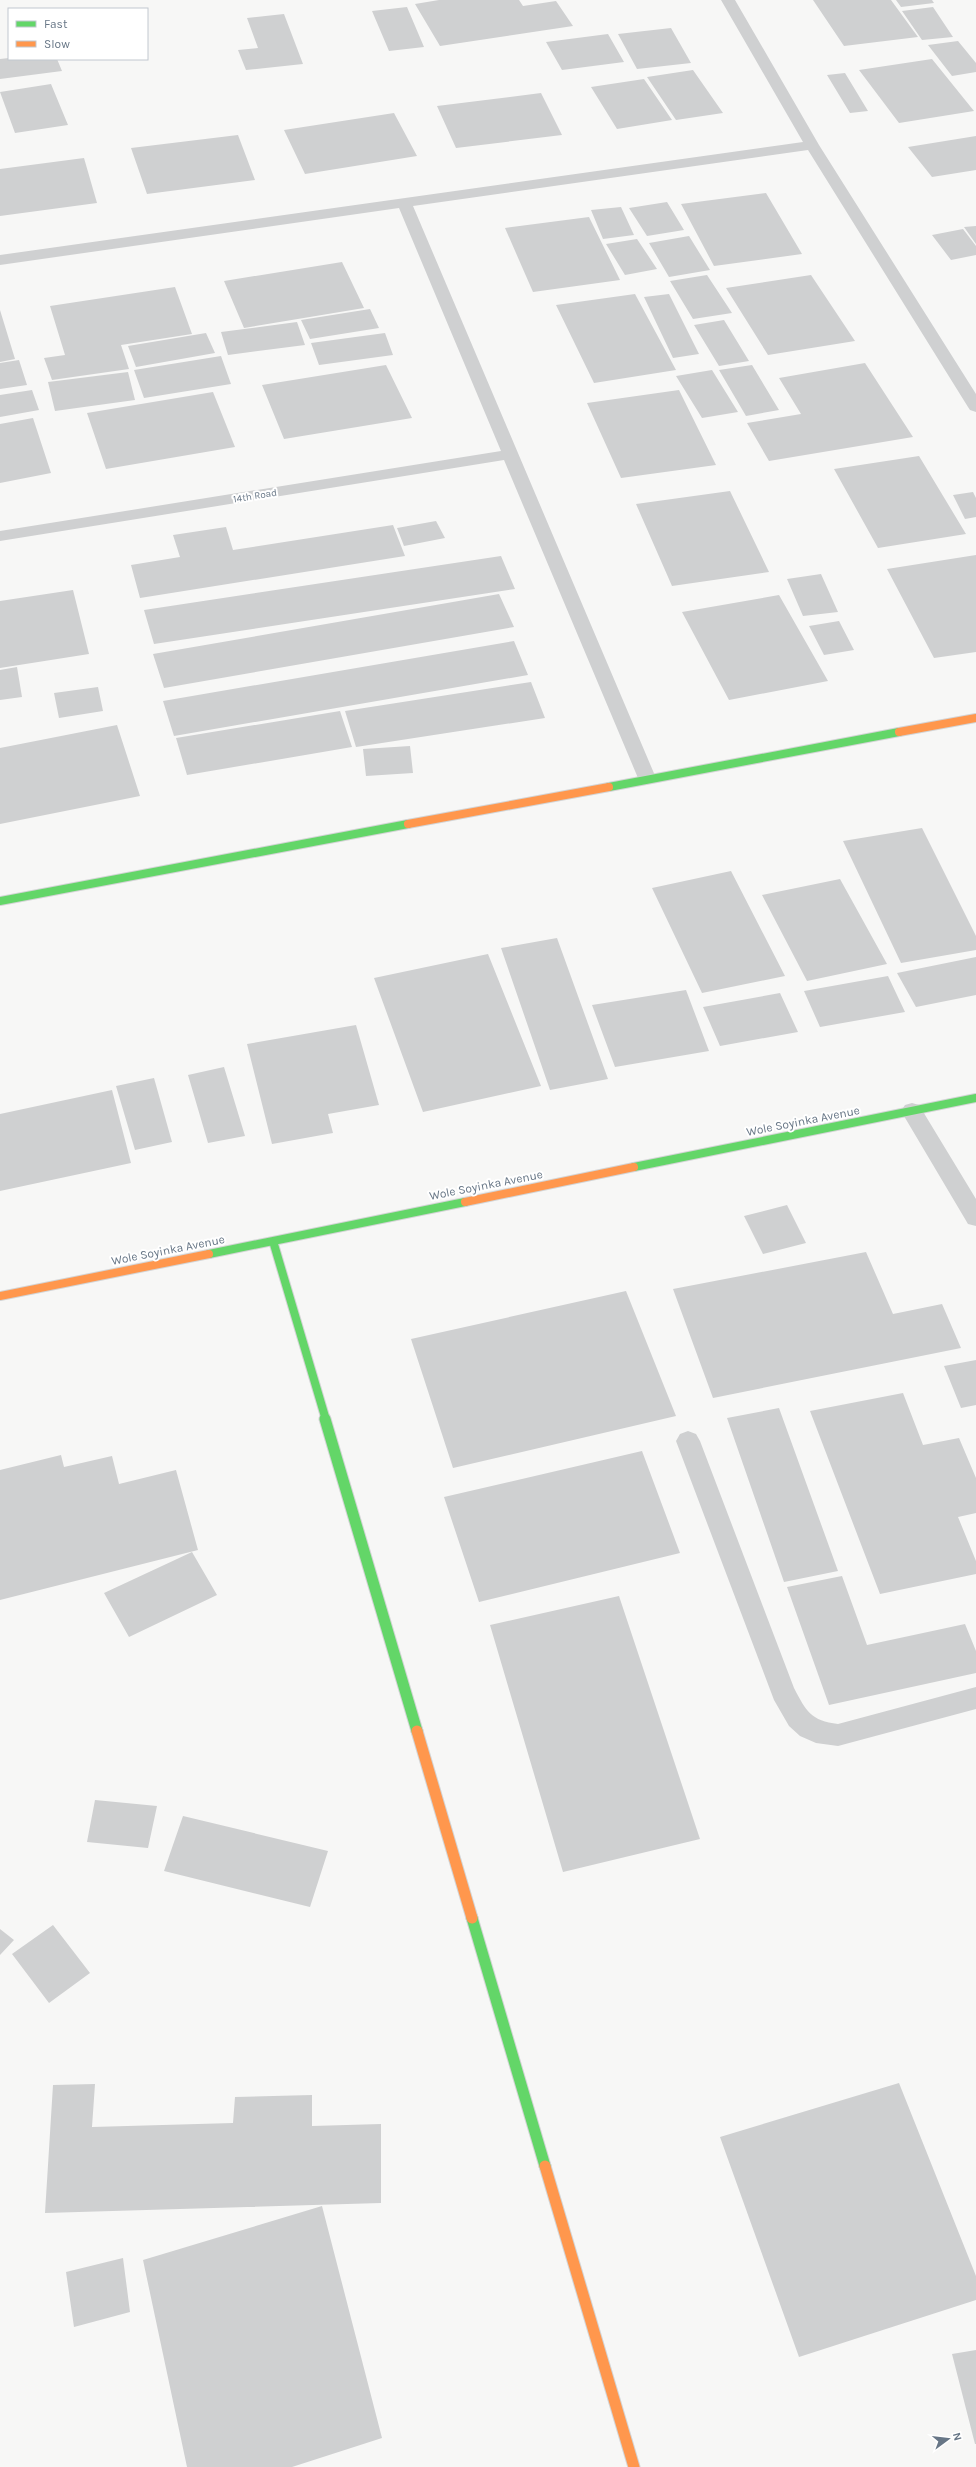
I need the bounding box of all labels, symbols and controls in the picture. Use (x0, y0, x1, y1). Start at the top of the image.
legend (8, 8, 148, 60)
text: Fast (44, 17, 68, 31)
text: Slow (44, 37, 70, 51)
street label: 14th Road (232, 487, 278, 505)
street label: Wole Soyinka Avenue (745, 1103, 861, 1139)
street label: Wole Soyinka Avenue (428, 1167, 544, 1203)
street label: Wole Soyinka Avenue (110, 1232, 226, 1268)
north arrow (928, 2419, 968, 2459)
text: N (950, 2431, 964, 2442)

